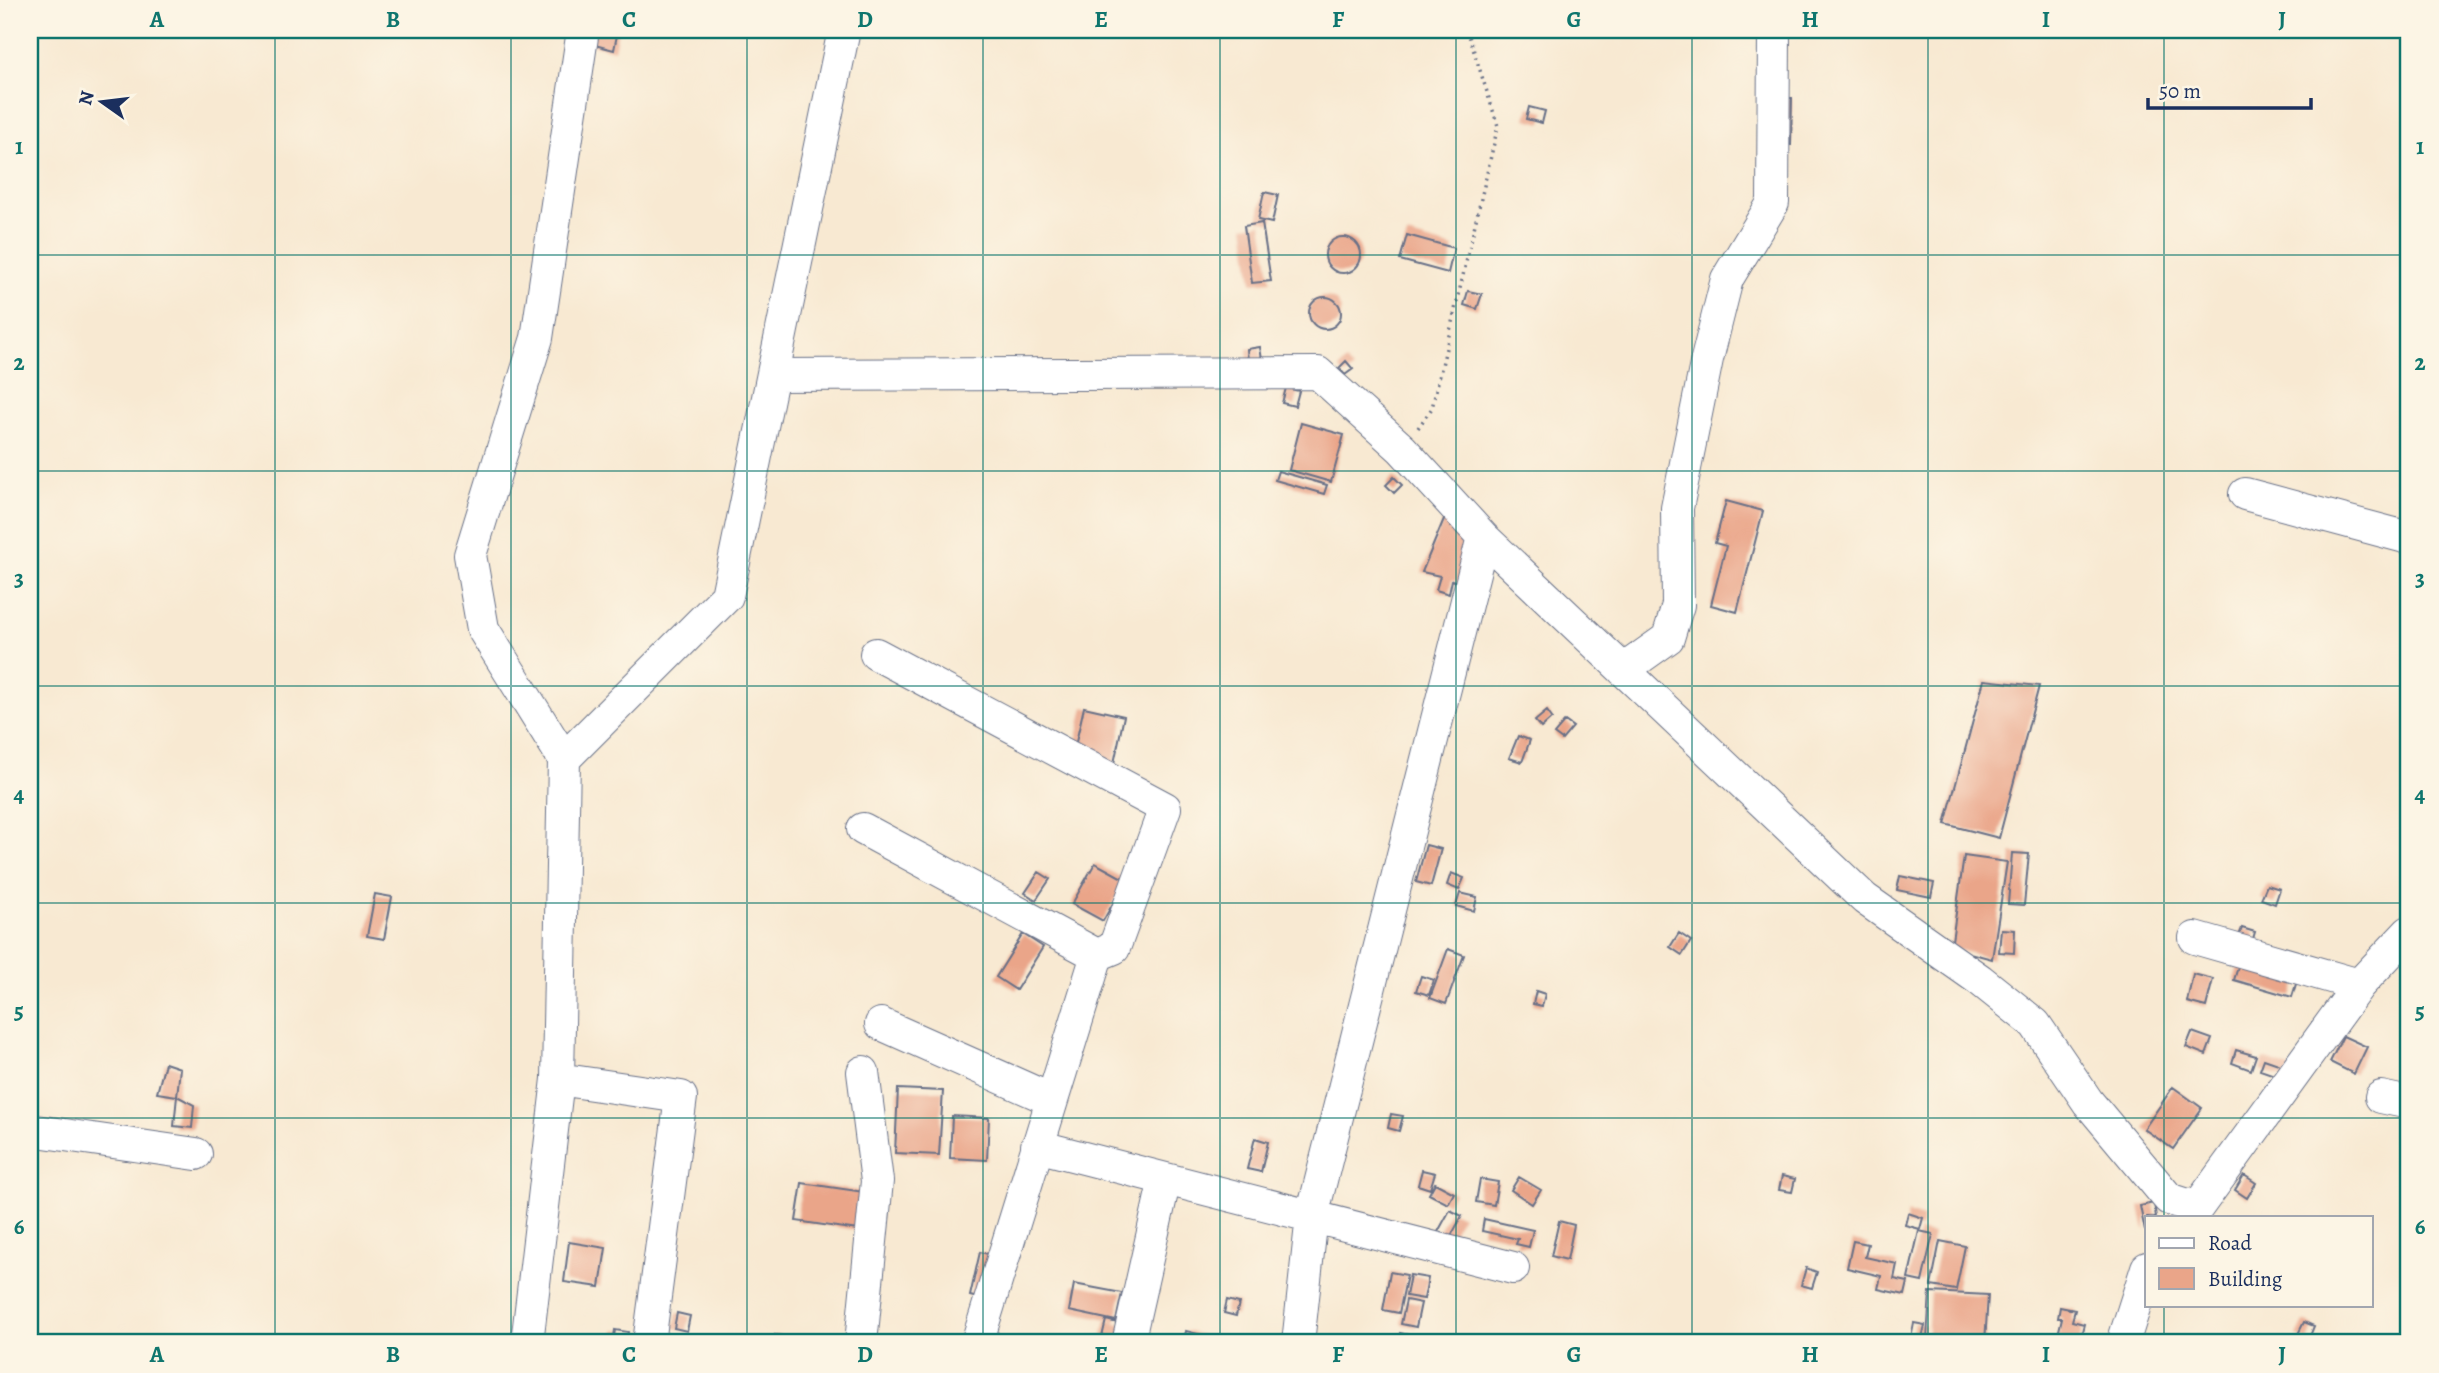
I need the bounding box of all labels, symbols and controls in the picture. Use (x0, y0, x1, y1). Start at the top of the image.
text: A (149, 4, 165, 35)
text: B (386, 4, 400, 35)
text: C (622, 4, 636, 35)
text: D (857, 4, 873, 35)
text: E (1094, 4, 1108, 35)
text: F (1332, 4, 1345, 35)
text: G (1566, 4, 1582, 35)
text: H (1801, 4, 1819, 35)
text: I (2042, 4, 2050, 35)
text: J (2278, 4, 2286, 35)
north arrow (66, 66, 136, 136)
scale bar (2148, 66, 2311, 110)
text: 50 m (2159, 77, 2201, 105)
text: N (72, 88, 101, 108)
text: 1 (15, 131, 23, 162)
text: 1 (2416, 131, 2424, 162)
text: 2 (13, 347, 25, 378)
text: 2 (2414, 347, 2426, 378)
text: 3 (14, 563, 24, 594)
text: 3 (2415, 563, 2425, 594)
text: 4 (14, 779, 25, 810)
text: 4 (2415, 779, 2426, 810)
text: 5 (14, 995, 24, 1026)
text: 5 (2415, 995, 2425, 1026)
text: 6 (14, 1211, 25, 1242)
text: 6 (2415, 1211, 2426, 1242)
legend (2145, 1216, 2372, 1306)
text: Road (2208, 1229, 2252, 1257)
text: Building (2208, 1265, 2283, 1293)
text: A (149, 1339, 165, 1370)
text: B (386, 1339, 400, 1370)
text: C (622, 1339, 636, 1370)
text: D (857, 1339, 873, 1370)
text: E (1094, 1339, 1108, 1370)
text: F (1332, 1339, 1345, 1370)
text: G (1566, 1339, 1582, 1370)
text: H (1801, 1339, 1819, 1370)
text: I (2042, 1339, 2050, 1370)
text: J (2278, 1339, 2286, 1370)

